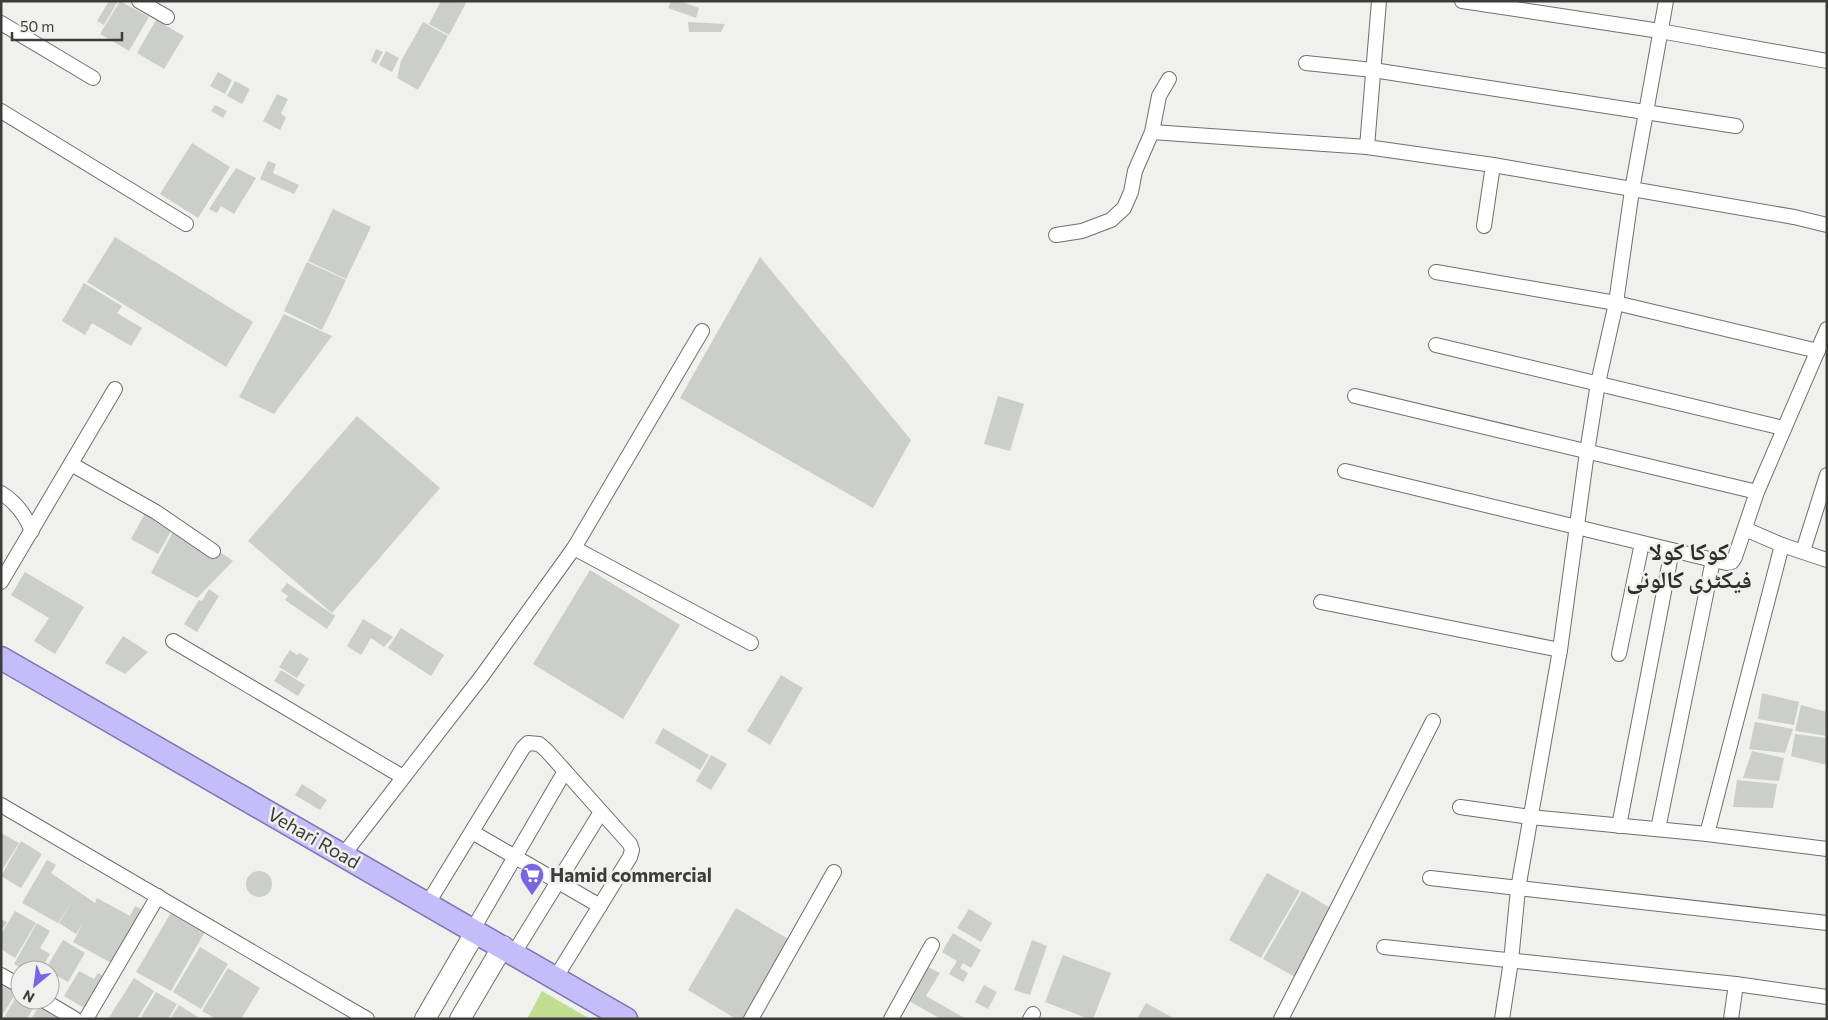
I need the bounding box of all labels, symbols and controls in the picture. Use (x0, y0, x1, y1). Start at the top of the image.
scale bar (12, 10, 122, 42)
text: 50 m (20, 17, 54, 35)
district label: کوکا کولا فیکٹری کالونی (1626, 536, 1752, 594)
street label: Vehari Road (264, 802, 365, 873)
supermarket icon: Hamid commercial (519, 862, 545, 896)
place label: Hamid commercial (550, 863, 712, 886)
north arrow (10, 960, 60, 1010)
text: N (20, 987, 37, 1007)

